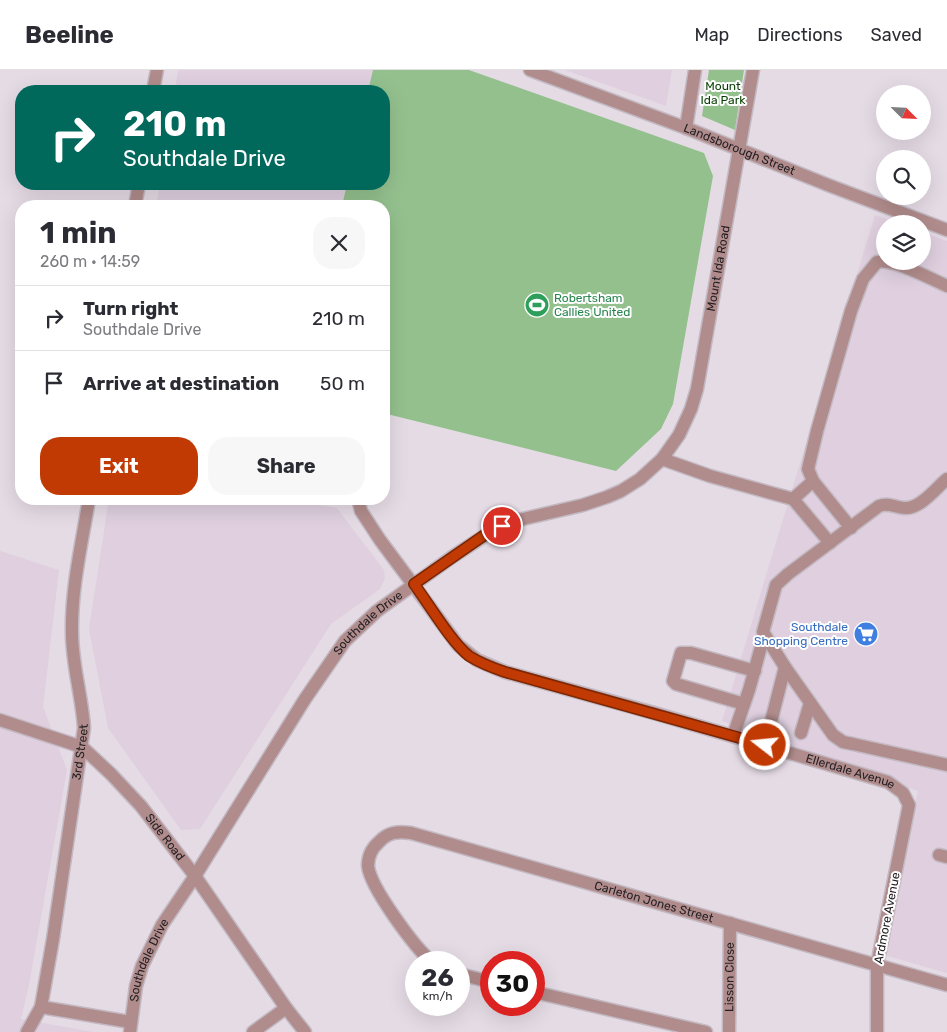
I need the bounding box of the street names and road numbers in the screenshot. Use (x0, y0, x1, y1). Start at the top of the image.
street label: Landsborough Street (682, 121, 797, 178)
street label: Mount Ida Road (704, 224, 733, 312)
street label: Southdale Drive (331, 588, 405, 658)
street label: 3rd Street (69, 723, 91, 781)
street label: Ellerdale Avenue (804, 751, 898, 792)
street label: Side Road (142, 811, 187, 863)
street label: Ardmore Avenue (871, 871, 903, 965)
street label: Carleton Jones Street (593, 878, 715, 925)
street label: Southdale Drive (127, 915, 172, 1003)
street label: Lisson Close (722, 942, 737, 1012)

